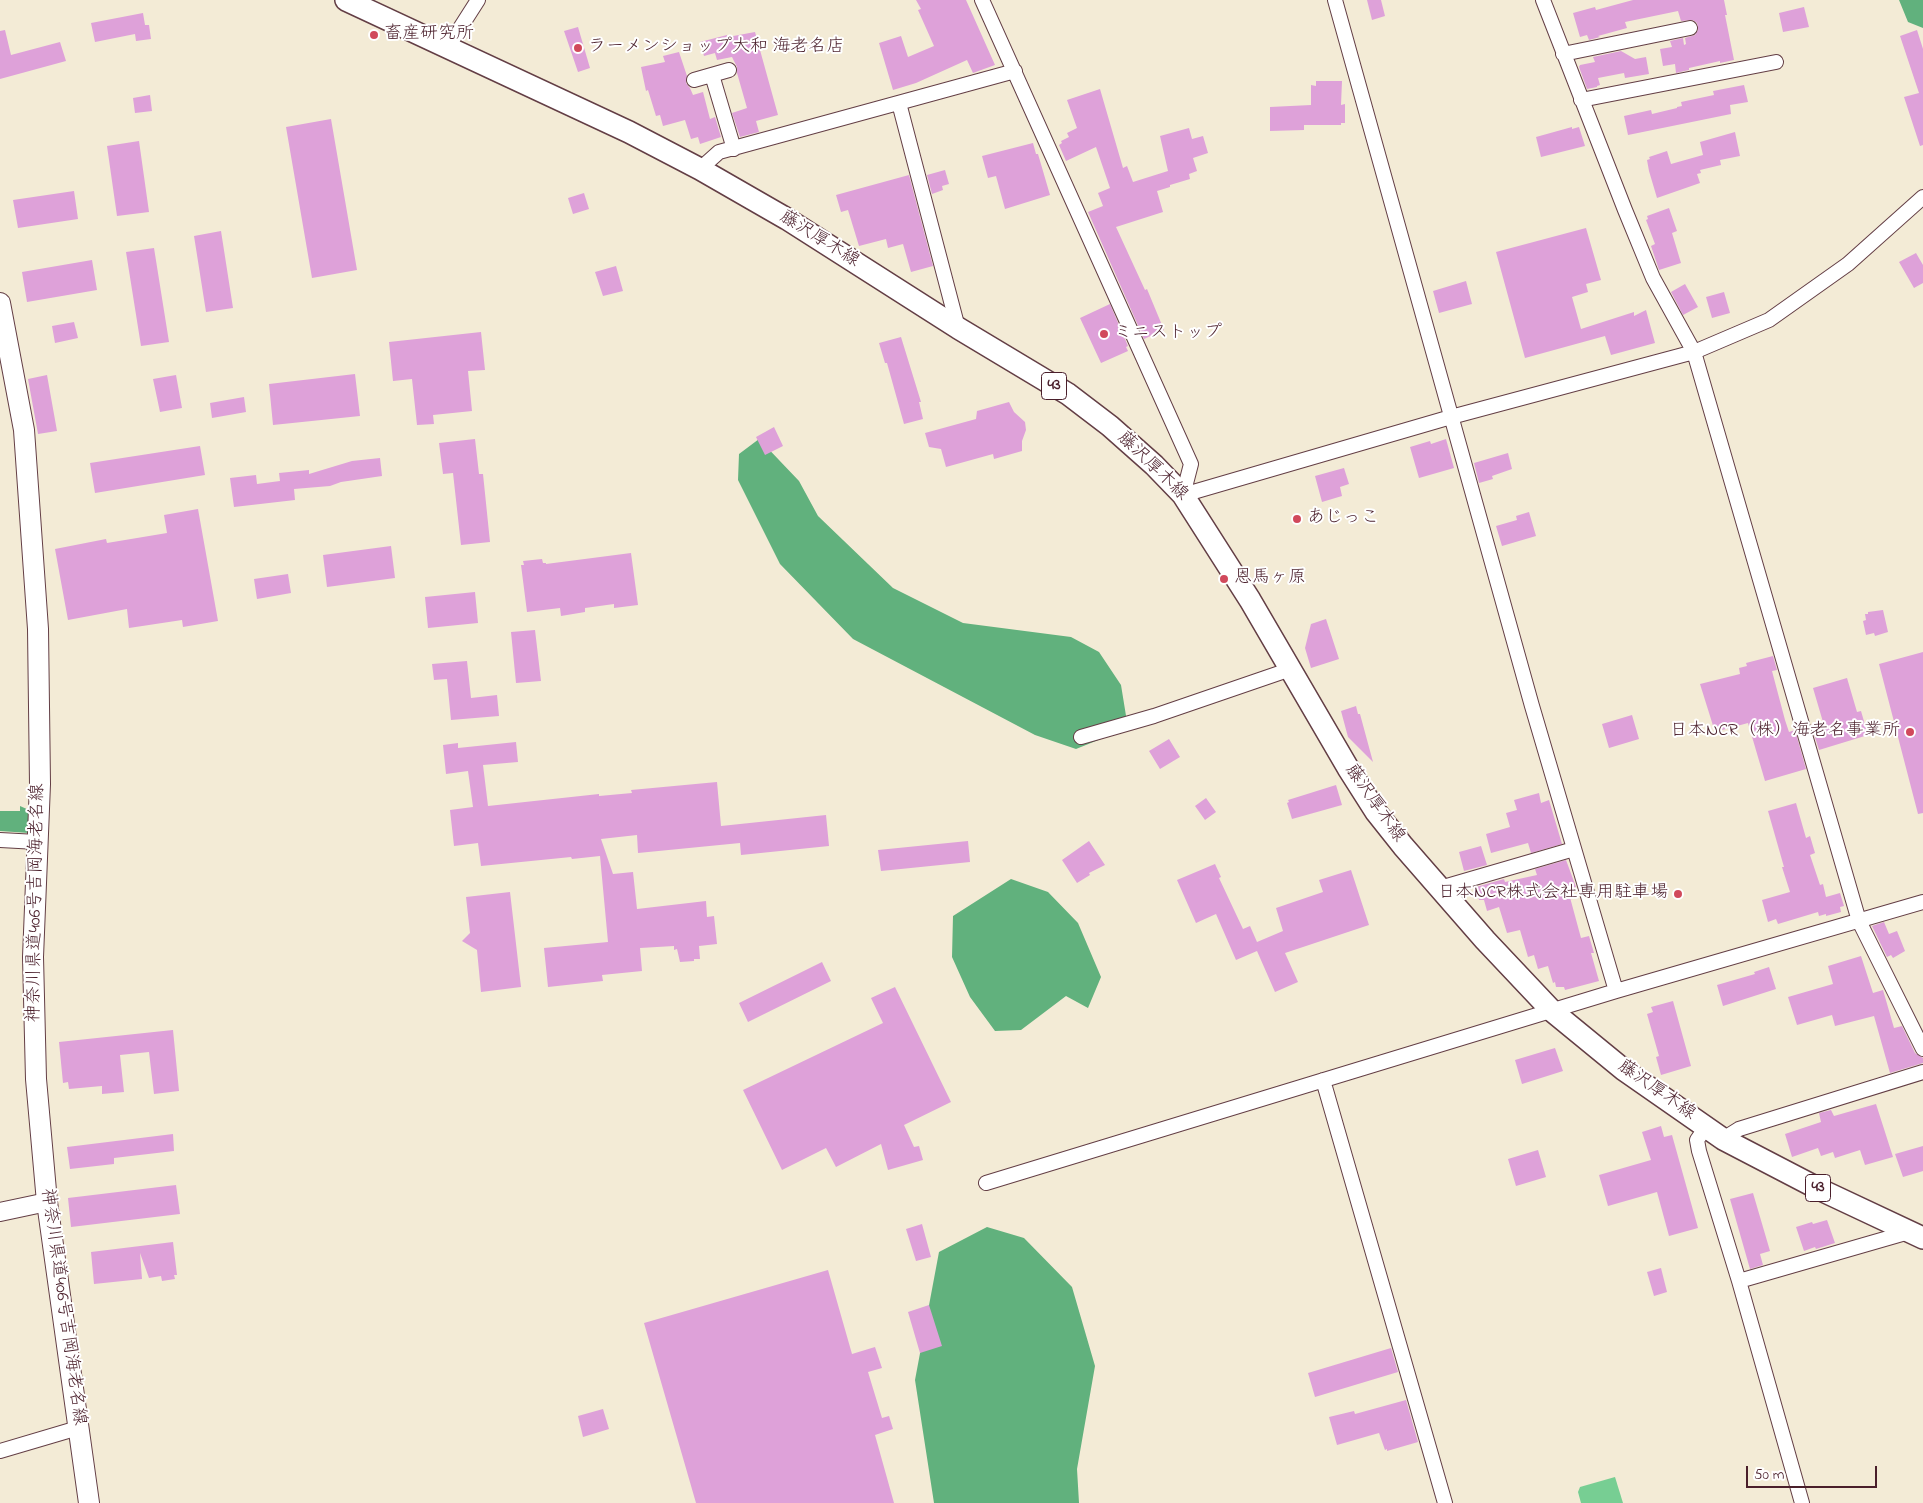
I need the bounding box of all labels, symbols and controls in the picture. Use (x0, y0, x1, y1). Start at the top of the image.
place label: 畜産研究所 (384, 24, 474, 46)
marker: 畜産研究所 (368, 29, 380, 41)
place label: ラーメンショップ大和 海老名店 (588, 37, 844, 59)
marker: ラーメンショップ大和 海老名店 (572, 42, 584, 54)
street label: 藤沢厚木線 (775, 207, 863, 273)
place label: ミニストップ (1114, 323, 1222, 345)
marker: ミニストップ (1098, 328, 1110, 340)
road number: 43 (1042, 372, 1066, 400)
street label: 藤沢厚木線 (1112, 428, 1192, 506)
place label: あじっこ (1307, 508, 1379, 530)
marker: あじっこ (1291, 513, 1303, 525)
place label: 恩馬ヶ原 (1234, 568, 1306, 590)
marker: 恩馬ヶ原 (1218, 573, 1230, 585)
place label: 日本NCR（株）海老名事業所 (1670, 721, 1900, 743)
marker: 日本NCR（株）海老名事業所 (1904, 726, 1916, 738)
street label: 藤沢厚木線 (1339, 761, 1409, 847)
street label: 神奈川県道406号吉岡海老名線 (24, 783, 50, 1023)
place label: 日本NCR株式会社専用駐車場 (1438, 883, 1668, 905)
marker: 日本NCR株式会社専用駐車場 (1672, 888, 1684, 900)
street label: 藤沢厚木線 (1613, 1056, 1699, 1126)
road number: 43 (1806, 1174, 1830, 1202)
street label: 神奈川県道406号吉岡海老名線 (35, 1187, 89, 1427)
scale bar (1748, 1456, 1879, 1488)
text: 50 m (1754, 1464, 1784, 1486)

